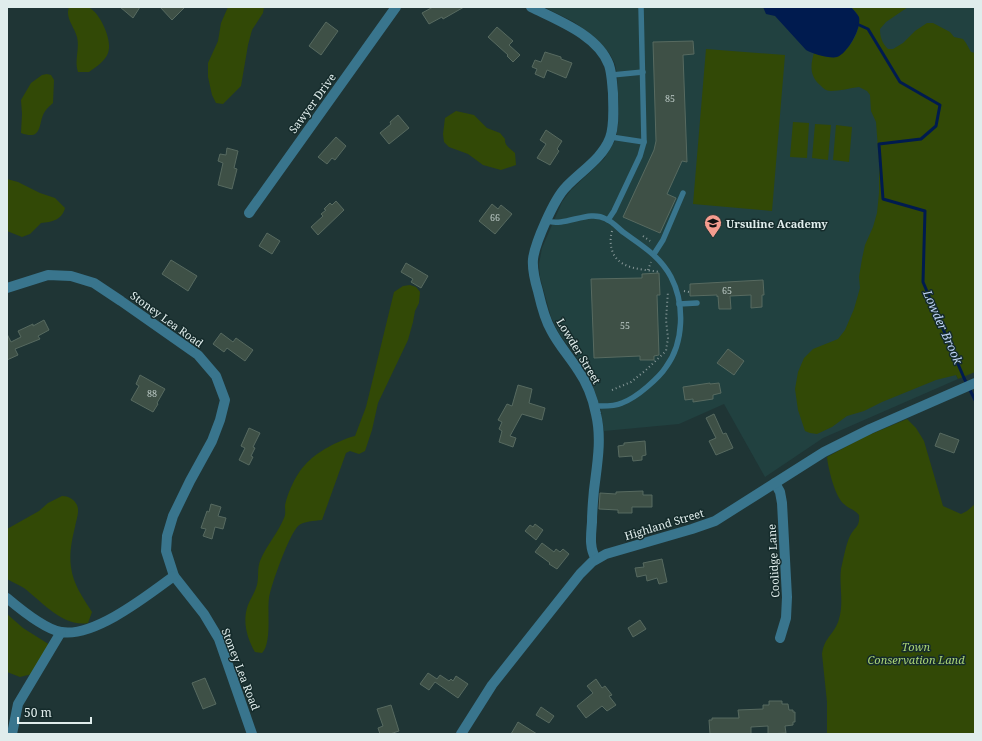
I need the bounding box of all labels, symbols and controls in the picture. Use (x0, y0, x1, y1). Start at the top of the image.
street label: Sawyer Drive (285, 70, 339, 136)
house number: 85 (665, 92, 675, 105)
house number: 66 (490, 211, 500, 224)
school or university icon: Ursuline Academy (703, 213, 723, 238)
place label: Ursuline Academy (726, 216, 828, 231)
house number: 65 (722, 284, 732, 297)
water label: Lowder Brook (919, 286, 967, 368)
street label: Stoney Lea Road (128, 287, 207, 351)
street label: Lowder Street (554, 315, 605, 387)
house number: 55 (620, 319, 630, 332)
house number: 88 (147, 387, 157, 400)
street label: Highland Street (623, 505, 706, 543)
street label: Coolidge Lane (764, 524, 782, 598)
street label: Stoney Lea Road (218, 626, 264, 712)
park label: Town Conservation Land (867, 639, 965, 667)
scale bar (18, 699, 91, 725)
text: 50 m (24, 704, 52, 721)

